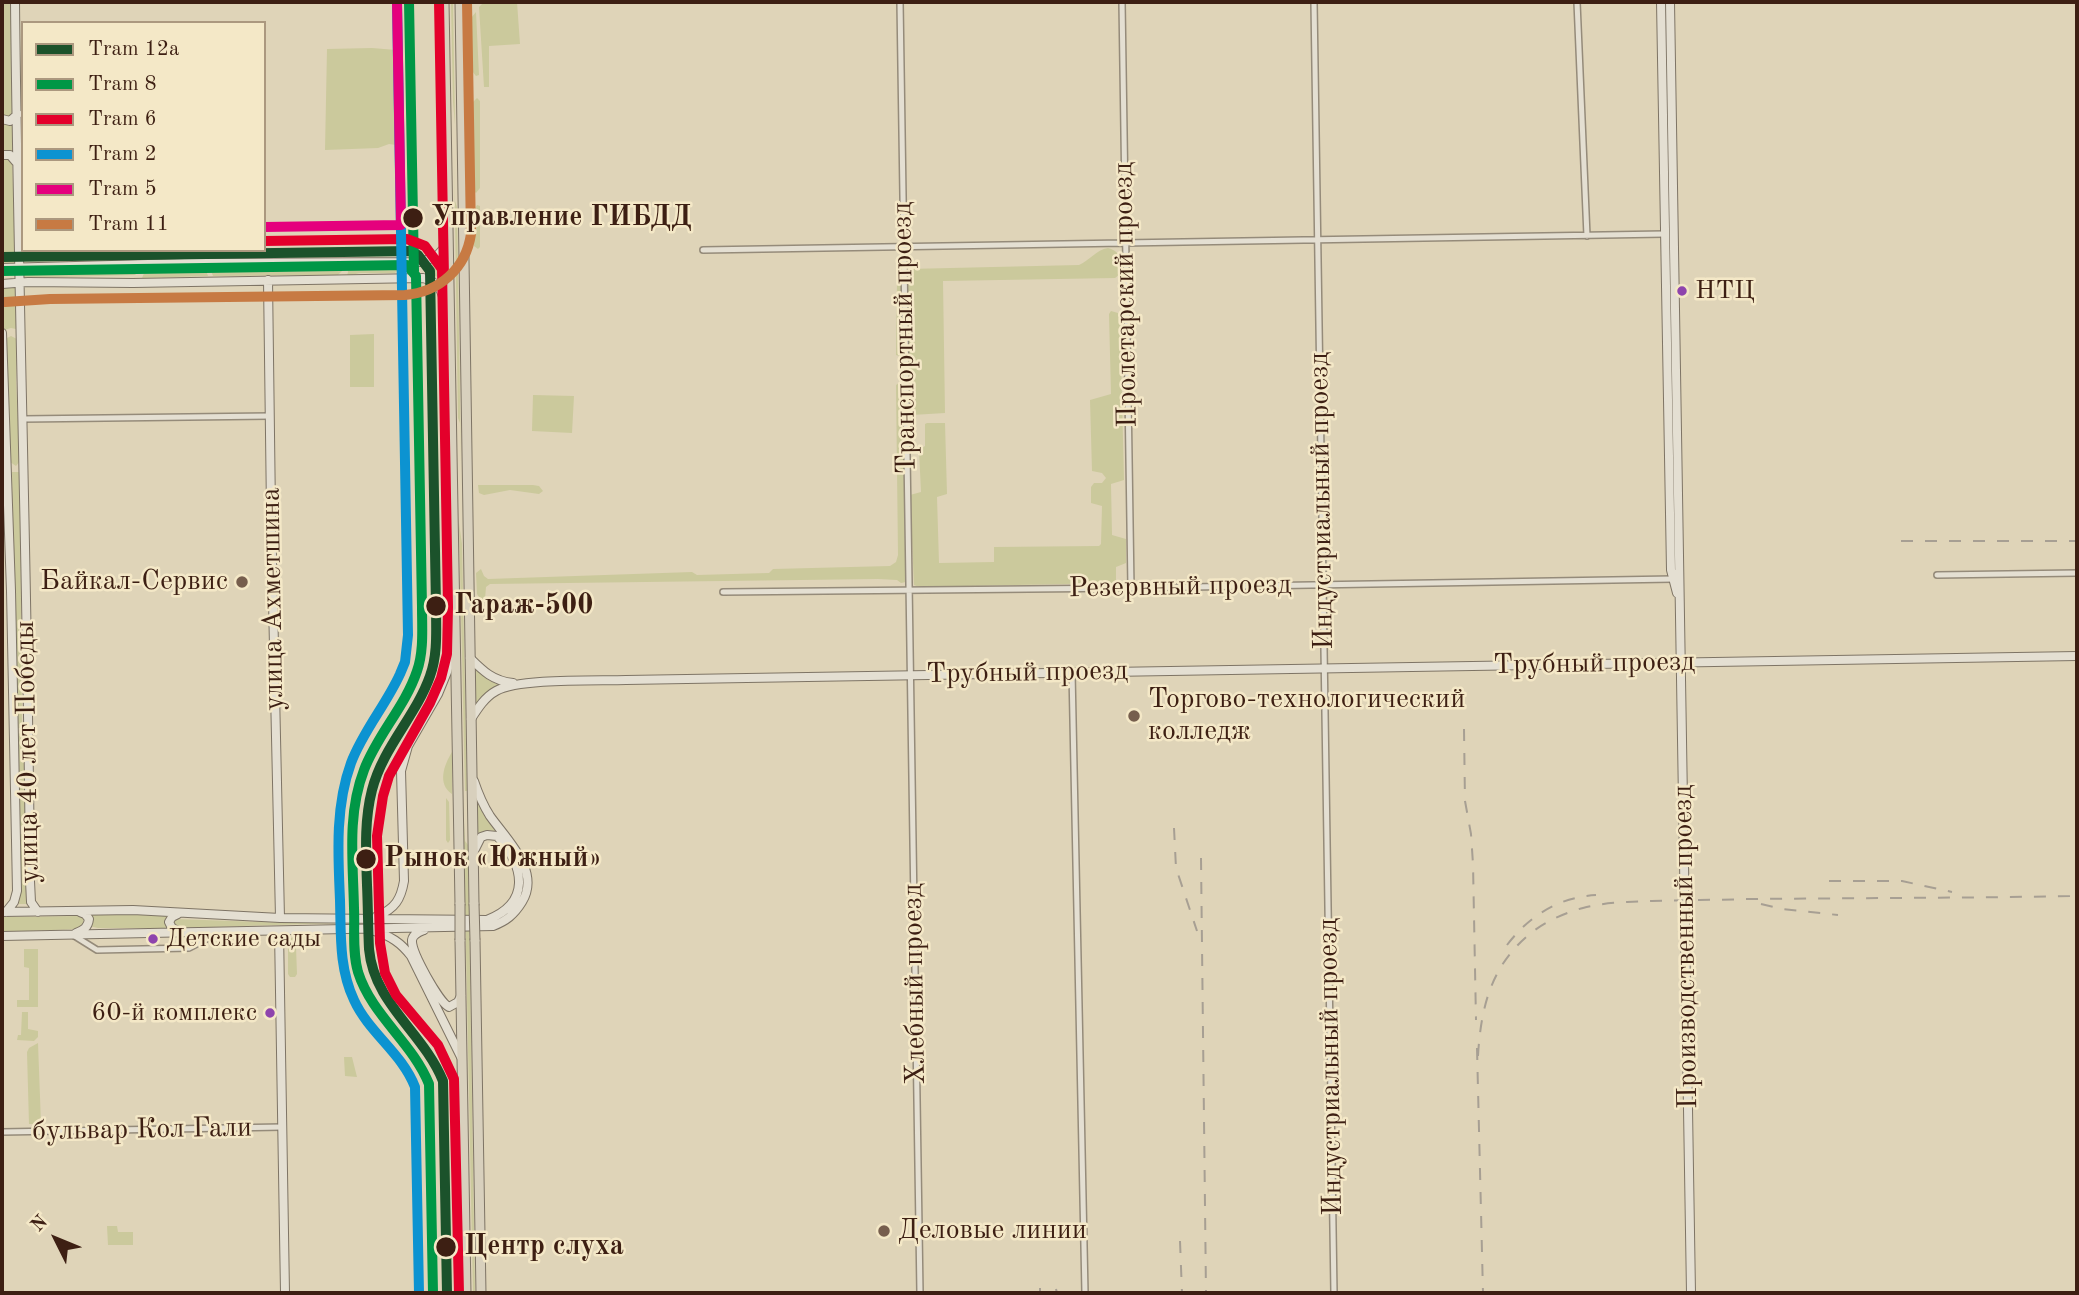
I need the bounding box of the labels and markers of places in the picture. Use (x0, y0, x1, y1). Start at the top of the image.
place label: Управление ГИБДД (431, 201, 692, 235)
marker: Управление ГИБДД (401, 206, 425, 230)
place label: НТЦ (1695, 275, 1755, 307)
marker: НТЦ (1675, 284, 1689, 298)
place label: Байкал-Сервис (40, 565, 228, 599)
marker: Байкал-Сервис (234, 574, 250, 590)
place label: Гараж-500 (454, 589, 593, 623)
marker: Гараж-500 (424, 594, 448, 618)
place label: Торгово-технологический колледж (1148, 683, 1465, 749)
marker: Торгово-технологический колледж (1126, 708, 1142, 724)
place label: Рынок «Южный» (384, 842, 602, 876)
marker: Рынок «Южный» (354, 847, 378, 871)
place label: Детские сады (166, 923, 321, 955)
marker: Детские сады (146, 932, 160, 946)
place label: 60-й комплекс (91, 997, 257, 1029)
marker: 60-й комплекс (263, 1006, 277, 1020)
place label: Деловые линии (898, 1214, 1087, 1248)
marker: Деловые линии (876, 1223, 892, 1239)
place label: Центр слуха (464, 1230, 624, 1264)
marker: Центр слуха (434, 1235, 458, 1259)

